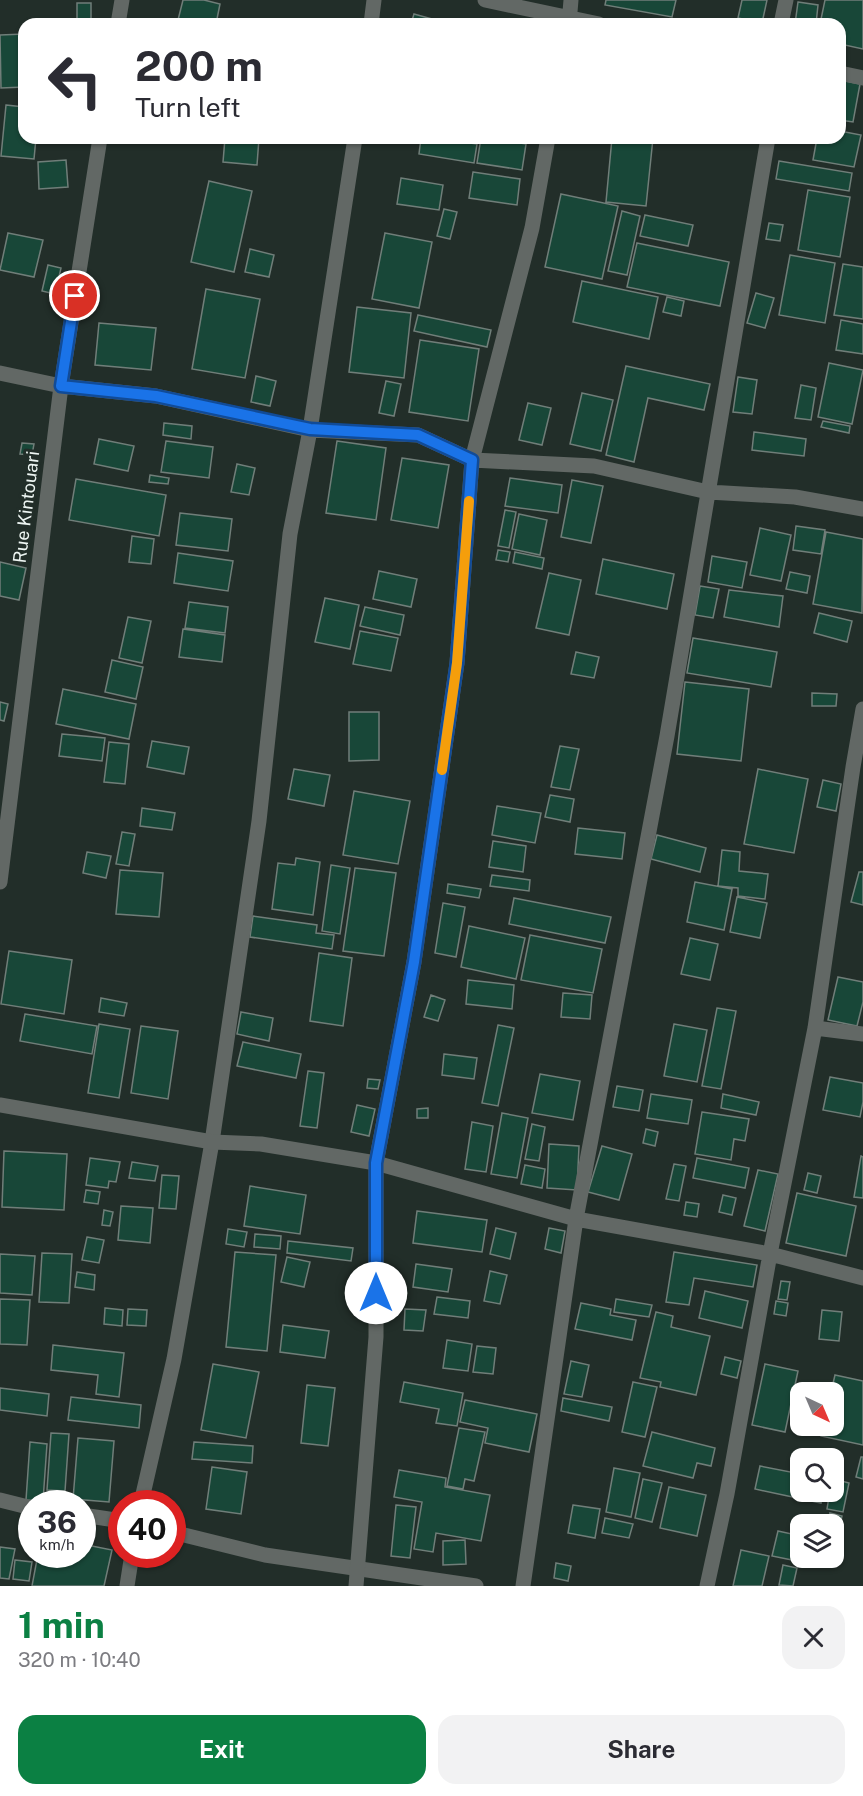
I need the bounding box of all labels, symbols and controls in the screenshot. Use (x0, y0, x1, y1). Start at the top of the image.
text: 200 m (135, 41, 263, 90)
icon: left (36, 42, 114, 120)
text: Turn left (135, 91, 241, 123)
pin (49, 270, 100, 321)
icon: arrive (58, 279, 91, 312)
street label: Rue Kintouari (9, 450, 43, 564)
position arrow (344, 1261, 408, 1325)
north arrow (790, 1382, 844, 1436)
map controls (790, 1382, 844, 1568)
button: search (790, 1448, 844, 1502)
speed limit sign: 40 (108, 1490, 186, 1568)
text: 36 (37, 1504, 77, 1540)
button: layers (790, 1514, 844, 1568)
text: km/h (39, 1536, 75, 1553)
text: 1 min (18, 1604, 105, 1646)
button: close (782, 1606, 845, 1669)
text: 320 m · 10:40 (18, 1648, 141, 1672)
button: Exit (18, 1715, 426, 1784)
button: Share (438, 1715, 845, 1784)

